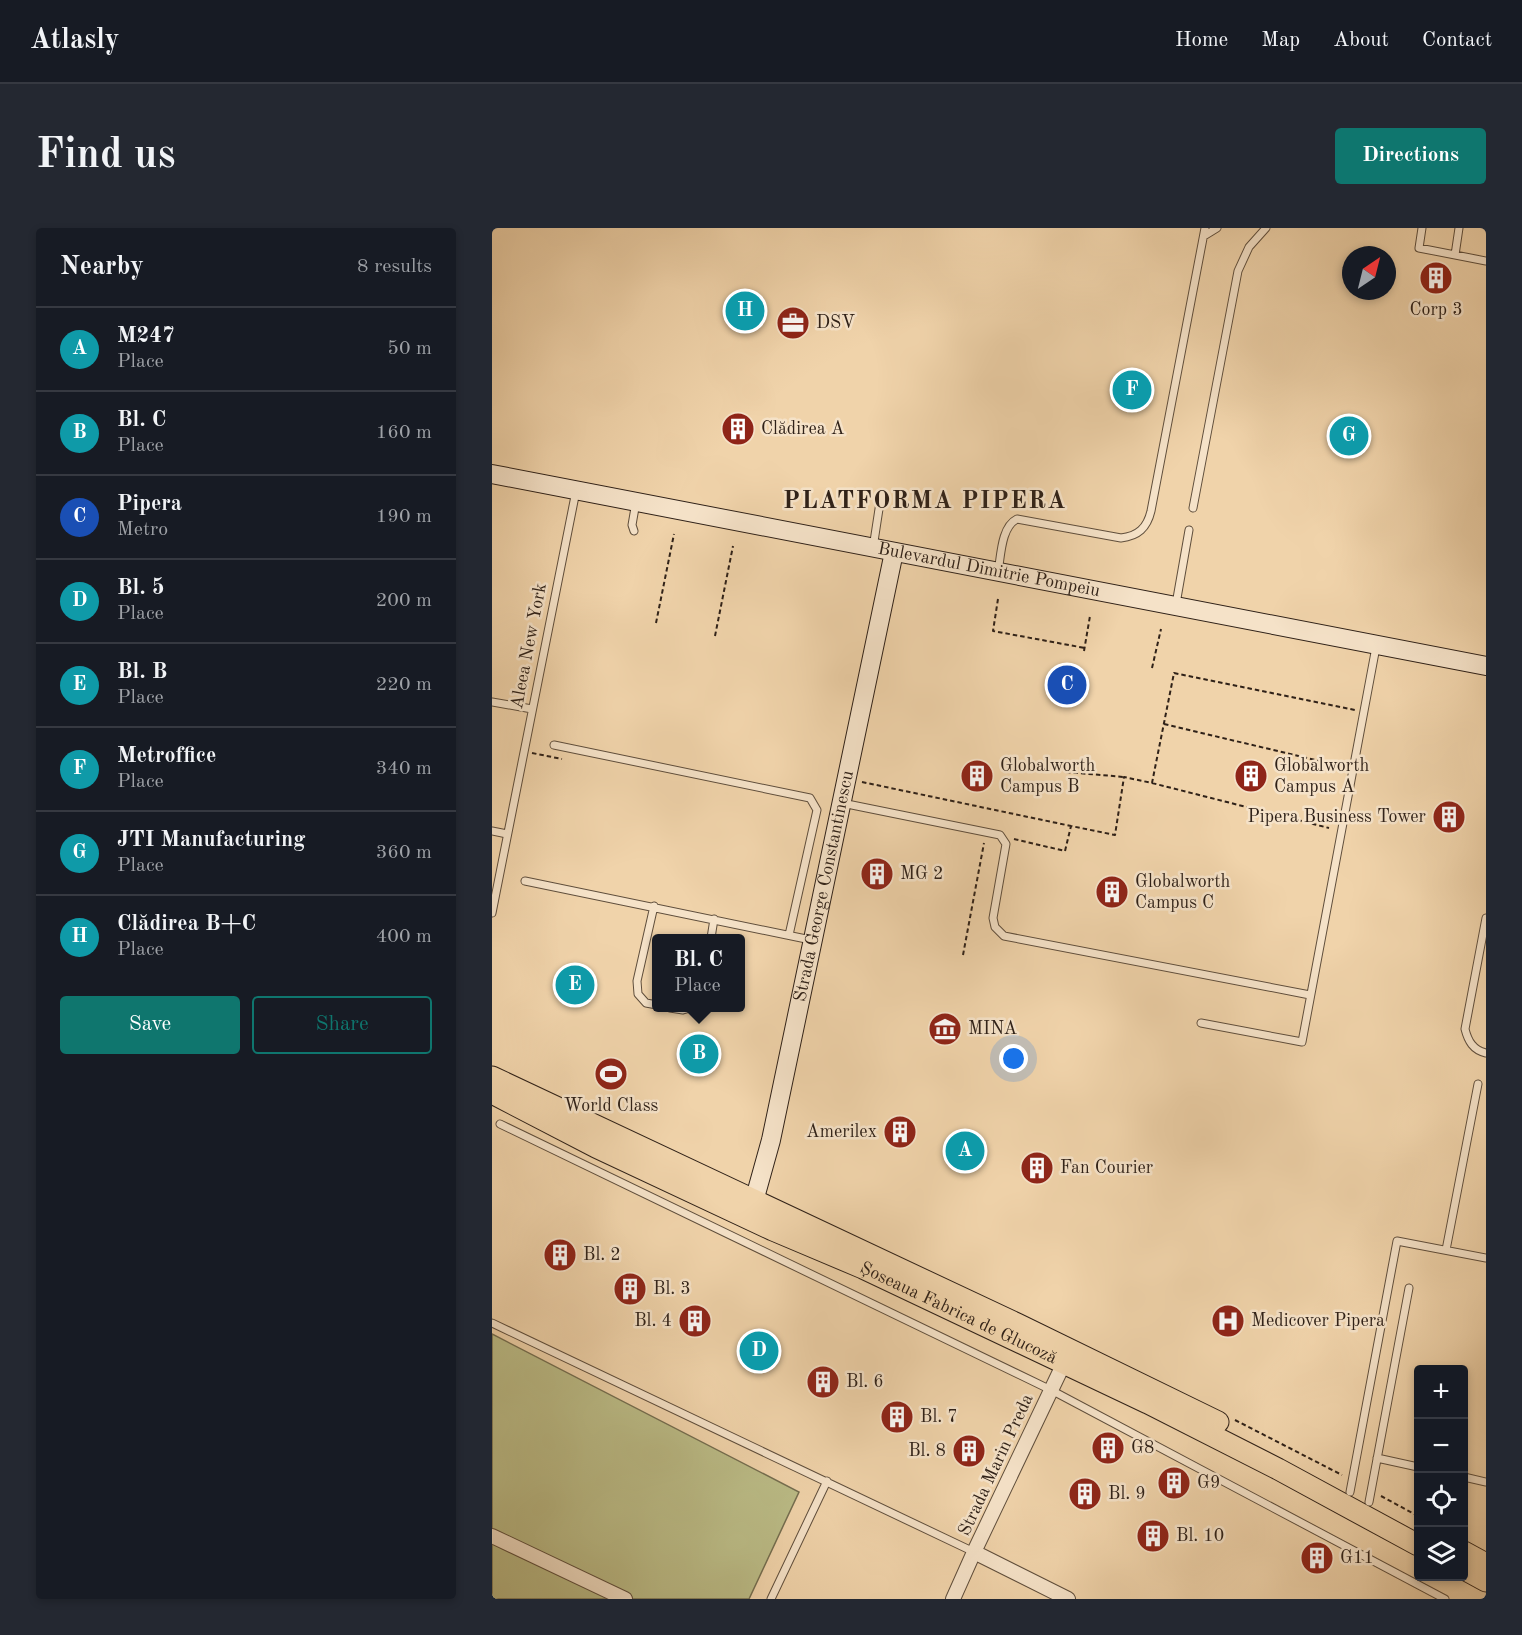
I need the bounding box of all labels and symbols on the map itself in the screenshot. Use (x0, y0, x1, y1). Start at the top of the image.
north arrow (1342, 246, 1396, 300)
building icon: Corp 3 (1418, 260, 1454, 296)
pin: H (726, 288, 764, 334)
place label: Corp 3 (1409, 301, 1463, 319)
office icon: DSV (775, 305, 811, 341)
place label: DSV (816, 314, 855, 332)
pin: F (1112, 368, 1152, 412)
building icon: Clădirea A (720, 411, 756, 447)
pin: G (1330, 414, 1368, 458)
place label: Clădirea A (761, 420, 845, 438)
district label: PLATFORMA PIPERA (783, 490, 1067, 514)
street label: Bulevardul Dimitrie Pompeiu (876, 540, 1102, 600)
street label: Aleea New York (508, 582, 550, 710)
pin: C (1048, 662, 1086, 708)
place label: Globalworth Campus B (1000, 757, 1095, 796)
place label: Globalworth Campus A (1274, 757, 1369, 796)
building icon: Globalworth Campus B (959, 758, 995, 794)
building icon: Globalworth Campus A (1233, 758, 1269, 794)
street label: Strada George Constantinescu (791, 769, 857, 1003)
building icon: Pipera Business Tower (1431, 799, 1467, 835)
place label: Pipera Business Tower (1248, 808, 1427, 826)
building icon: MG 2 (859, 856, 895, 892)
place label: MG 2 (900, 865, 944, 883)
place label: Globalworth Campus C (1135, 873, 1230, 912)
building icon: Globalworth Campus C (1094, 874, 1130, 910)
pin: E (556, 962, 595, 1008)
museum icon: MINA (927, 1011, 963, 1047)
place label: MINA (968, 1020, 1017, 1038)
pin: B (680, 1032, 718, 1076)
your location (999, 1044, 1028, 1073)
sports icon: World Class (593, 1056, 629, 1092)
place label: World Class (564, 1097, 658, 1115)
building icon: Amerilex (882, 1114, 918, 1150)
place label: Amerilex (806, 1123, 877, 1141)
pin: A (946, 1128, 984, 1174)
building icon: Fan Courier (1019, 1150, 1055, 1186)
place label: Fan Courier (1060, 1159, 1154, 1177)
building icon: Bl. 2 (542, 1237, 578, 1273)
place label: Bl. 2 (583, 1246, 621, 1264)
street label: Șoseaua Fabrica de Glucoză (857, 1259, 1060, 1368)
building icon: Bl. 3 (612, 1271, 648, 1307)
place label: Bl. 3 (653, 1280, 691, 1298)
building icon: Bl. 4 (677, 1303, 713, 1339)
hospital icon: Medicover Pipera (1210, 1303, 1246, 1339)
place label: Bl. 4 (634, 1312, 672, 1330)
place label: Medicover Pipera (1251, 1312, 1385, 1330)
pin: D (740, 1328, 778, 1374)
building icon: Bl. 6 (805, 1364, 841, 1400)
place label: Bl. 6 (846, 1373, 884, 1391)
street label: Strada Marin Preda (955, 1391, 1037, 1539)
building icon: Bl. 7 (879, 1399, 915, 1435)
place label: Bl. 7 (920, 1408, 958, 1426)
building icon: G8 (1090, 1430, 1126, 1466)
building icon: Bl. 8 (951, 1433, 987, 1469)
place label: G8 (1131, 1439, 1154, 1457)
place label: Bl. 8 (908, 1442, 946, 1460)
building icon: G9 (1156, 1465, 1192, 1501)
place label: G9 (1197, 1474, 1220, 1492)
building icon: Bl. 9 (1067, 1476, 1103, 1512)
place label: Bl. 9 (1108, 1485, 1146, 1503)
building icon: Bl. 10 (1135, 1518, 1171, 1554)
place label: Bl. 10 (1176, 1527, 1224, 1545)
building icon: G11 (1299, 1540, 1335, 1576)
place label: G11 (1340, 1549, 1374, 1567)

